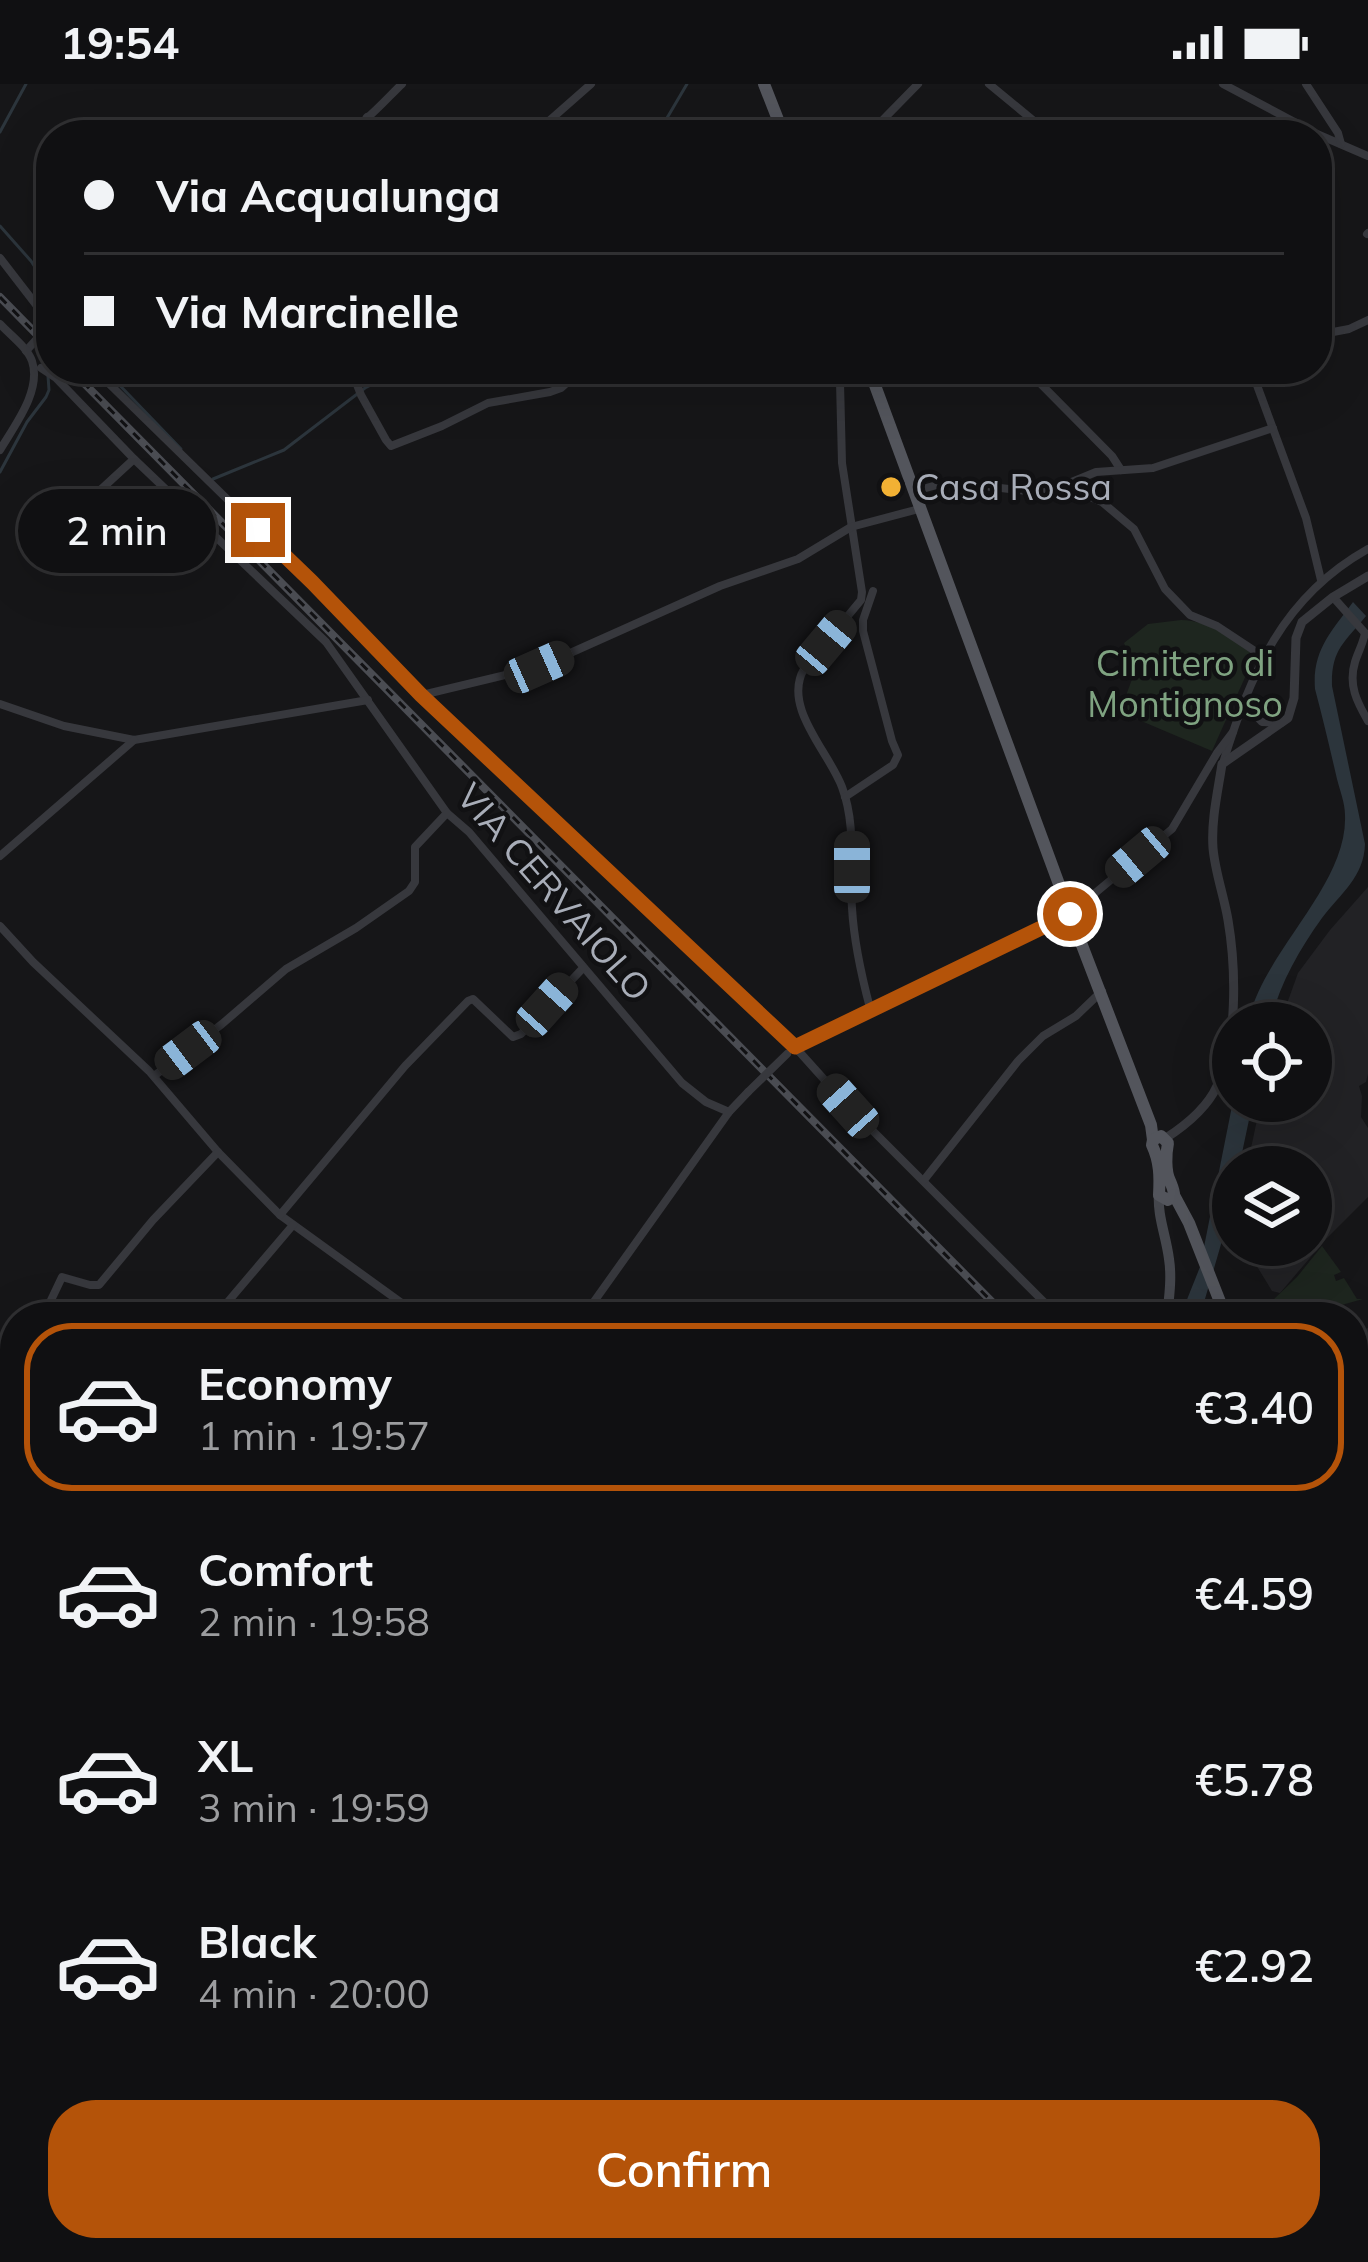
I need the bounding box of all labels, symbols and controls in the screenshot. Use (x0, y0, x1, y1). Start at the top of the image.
text: 19:54 (60, 14, 179, 70)
text: Via Acqualunga (156, 167, 500, 223)
text: Via Marcinelle (156, 283, 459, 339)
place label: Casa Rossa (915, 464, 1112, 509)
marker: Casa Rossa (878, 474, 904, 500)
callout: 2 min (18, 488, 216, 572)
route end (231, 503, 285, 557)
text: 2 min (66, 506, 168, 555)
car (789, 604, 863, 682)
car (499, 636, 579, 698)
park label: Cimitero di Montignoso (1087, 640, 1283, 726)
street label: VIA CERVAIOLO (448, 774, 661, 1010)
car (1099, 820, 1177, 894)
car (834, 831, 870, 903)
route start (1043, 887, 1097, 941)
car (510, 966, 584, 1044)
map controls (1212, 1002, 1332, 1266)
button: locate (1212, 1002, 1332, 1122)
car (148, 1014, 228, 1086)
car (811, 1067, 885, 1145)
button: layers (1212, 1146, 1332, 1266)
icon: car (54, 1353, 162, 1461)
text: Economy (198, 1355, 392, 1411)
text: €3.40 (1195, 1379, 1314, 1435)
text: 1 min · 19:57 (198, 1411, 430, 1460)
icon: car (54, 1539, 162, 1647)
text: Comfort (198, 1541, 373, 1597)
text: €4.59 (1195, 1565, 1314, 1621)
text: 2 min · 19:58 (198, 1597, 430, 1646)
icon: car (54, 1725, 162, 1833)
text: XL (198, 1727, 253, 1783)
text: €5.78 (1195, 1751, 1314, 1807)
text: 3 min · 19:59 (198, 1783, 430, 1832)
icon: car (54, 1911, 162, 2019)
text: Black (198, 1913, 316, 1969)
text: €2.92 (1195, 1937, 1314, 1993)
text: 4 min · 20:00 (198, 1969, 430, 2018)
button: Confirm (48, 2100, 1320, 2238)

